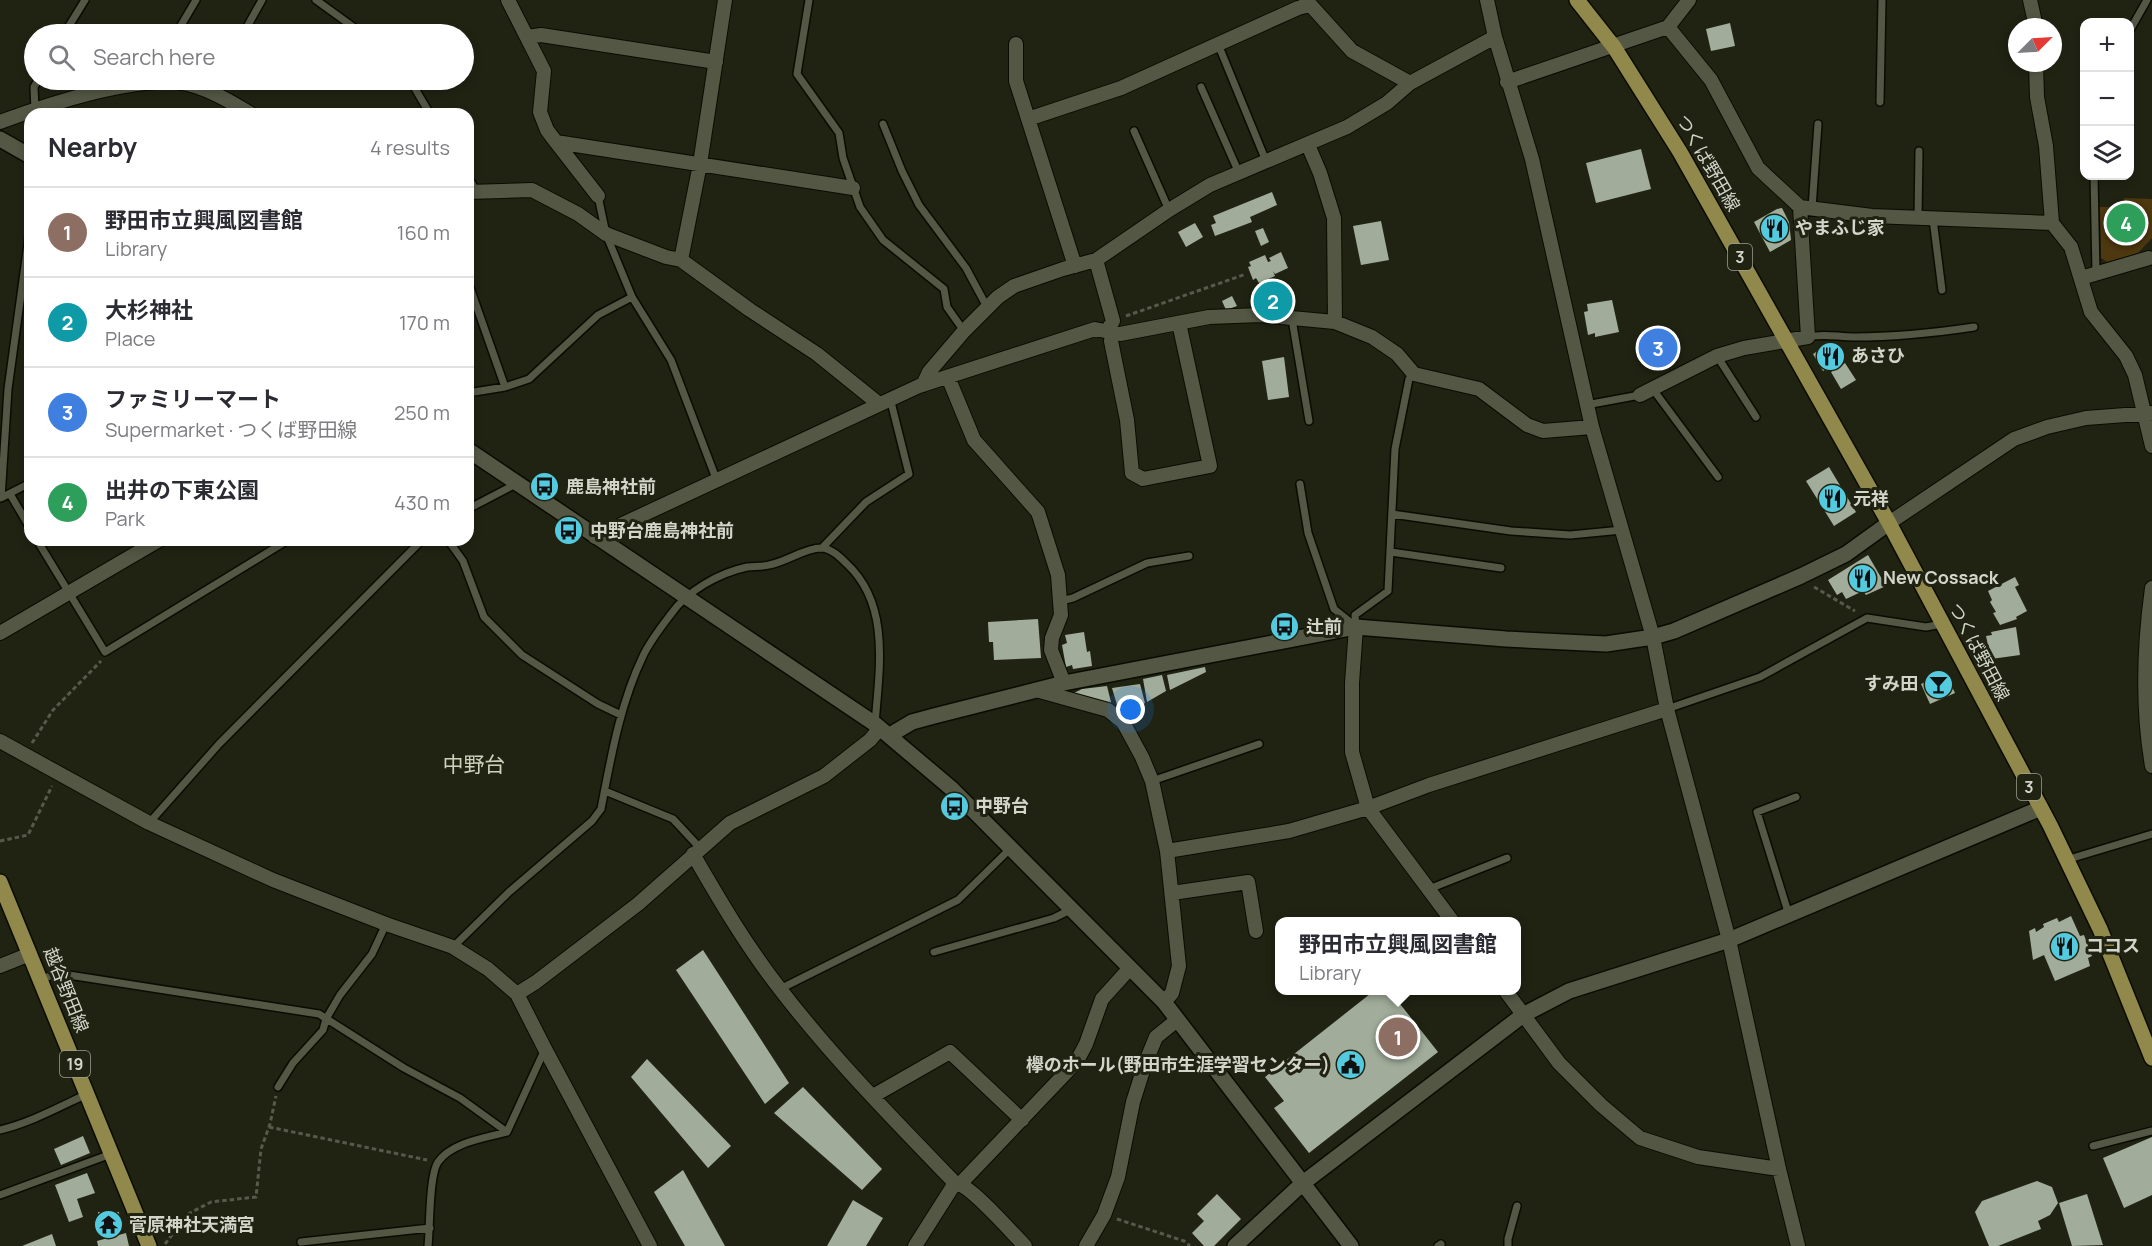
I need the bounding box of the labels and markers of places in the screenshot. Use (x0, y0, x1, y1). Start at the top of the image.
pin: 4 (2106, 200, 2146, 246)
restaurant icon: やまふじ家 (1758, 212, 1790, 244)
place label: やまふじ家 (1795, 215, 1885, 239)
pin: 2 (1254, 278, 1292, 324)
pin: 3 (1638, 326, 1678, 370)
restaurant icon: あさひ (1814, 340, 1846, 372)
place label: あさひ (1851, 343, 1905, 367)
bus stop icon: 鹿島神社前 (529, 471, 561, 503)
place label: 鹿島神社前 (566, 474, 656, 498)
restaurant icon: 元祥 (1816, 483, 1848, 515)
place label: 元祥 (1853, 486, 1889, 510)
bus stop icon: 中野台鹿島神社前 (553, 515, 585, 547)
place label: 中野台鹿島神社前 (590, 518, 734, 542)
restaurant icon: New Cossack (1846, 562, 1878, 594)
place label: New Cossack (1883, 565, 2000, 589)
bus stop icon: 辻前 (1269, 611, 1301, 643)
place label: 辻前 (1306, 614, 1342, 638)
bar icon: すみ田 (1923, 668, 1955, 700)
place label: すみ田 (1864, 671, 1918, 695)
bus stop icon: 中野台 (938, 790, 970, 822)
place label: 中野台 (975, 793, 1029, 817)
restaurant icon: ココス (2049, 930, 2081, 962)
place label: ココス (2086, 933, 2140, 957)
pin: 1 (1378, 1014, 1418, 1060)
public building icon: 欅のホール(野田市生涯学習センター) (1335, 1049, 1367, 1081)
place label: 欅のホール(野田市生涯学習センター) (1026, 1052, 1330, 1076)
temple icon: 菅原神社天満宮 (92, 1209, 124, 1241)
place label: 菅原神社天満宮 (129, 1212, 255, 1236)

